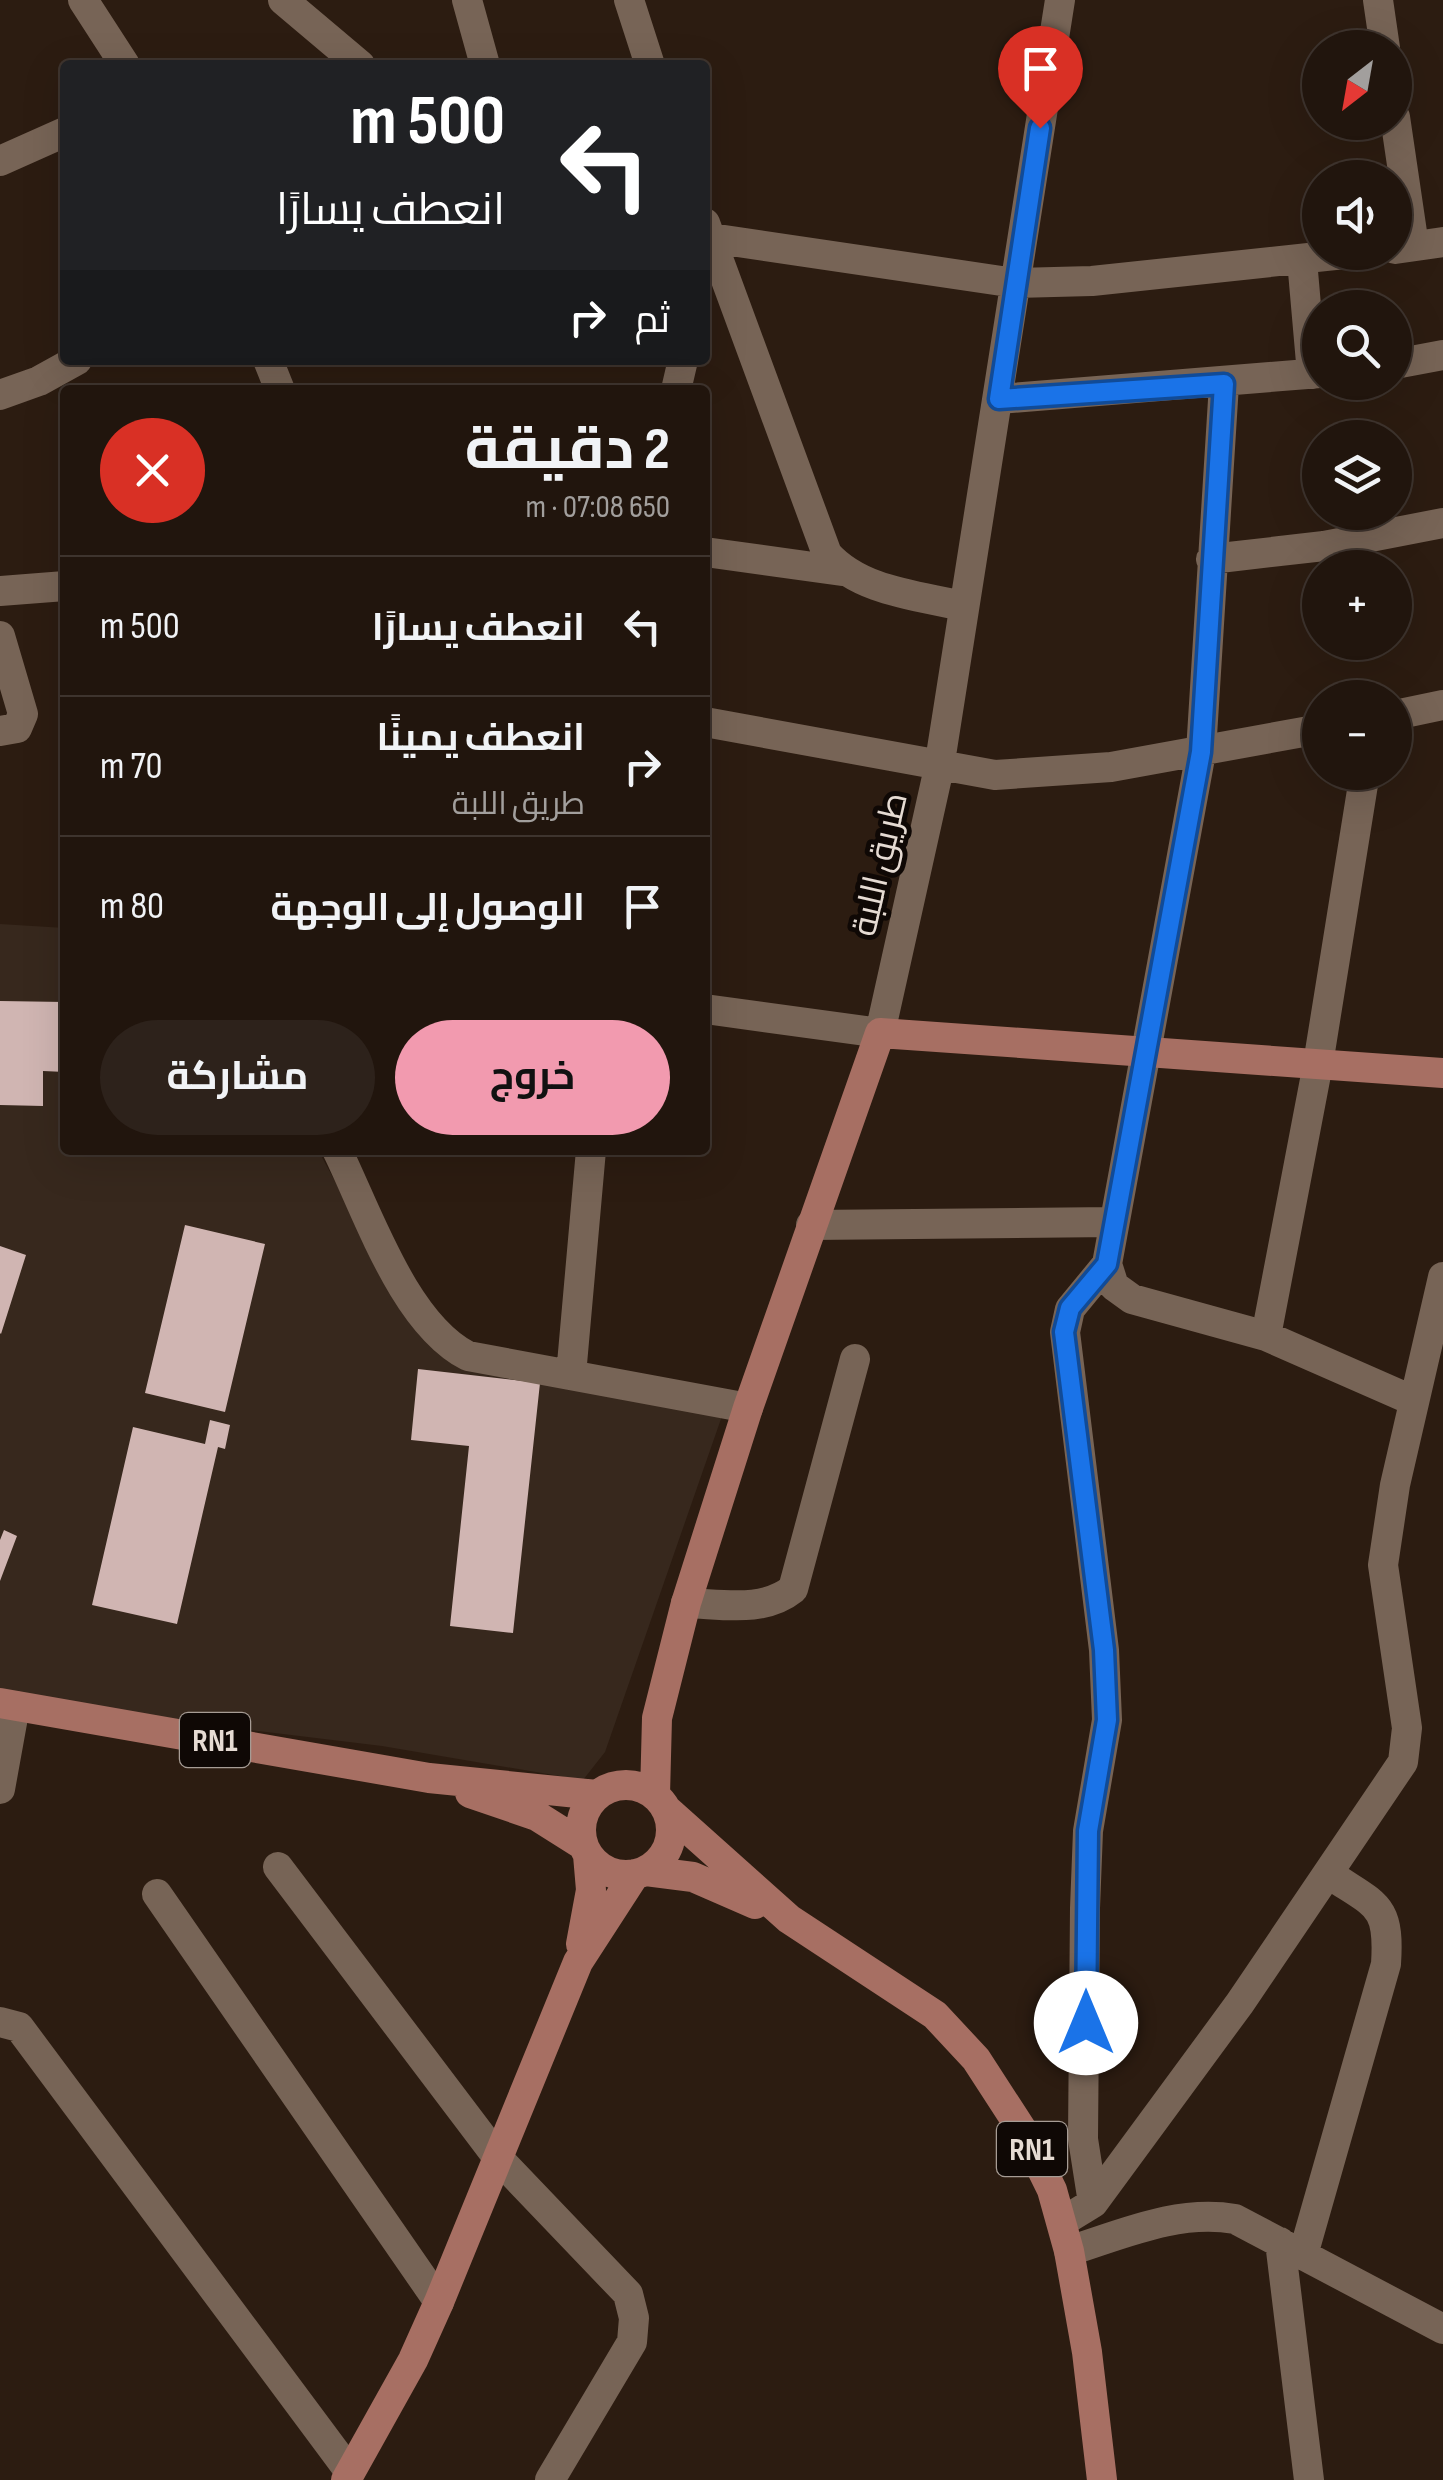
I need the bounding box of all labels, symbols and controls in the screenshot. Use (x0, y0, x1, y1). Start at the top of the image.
pin (998, 26, 1083, 129)
north arrow (1302, 30, 1412, 140)
map controls (1302, 30, 1412, 790)
icon: arrive (1013, 41, 1068, 96)
text: 500 m (350, 80, 505, 164)
icon: left (540, 100, 670, 230)
button: sound (1302, 160, 1412, 270)
text: انعطف يسارًا (276, 183, 505, 238)
icon: right (560, 290, 615, 345)
button: search (1302, 290, 1412, 400)
text: ثم (635, 298, 670, 343)
text: 2 دقيقة (465, 414, 670, 486)
button: close (100, 418, 205, 523)
button: layers (1302, 420, 1412, 530)
text: 650 m · 07:08 (526, 488, 670, 527)
button: + (1302, 550, 1412, 660)
icon: left (615, 599, 670, 654)
text: 500 m (100, 604, 180, 649)
text: انعطف يسارًا (372, 606, 585, 651)
button: − (1302, 680, 1412, 790)
text: انعطف يمينًا (376, 716, 585, 761)
icon: right (615, 739, 670, 794)
text: 70 m (100, 744, 163, 789)
text: طريق اللبة (452, 785, 585, 824)
street label: طريق اللبة (843, 788, 918, 940)
icon: arrive (615, 879, 670, 934)
text: 80 m (100, 884, 164, 929)
text: الوصول إلى الوجهة (270, 886, 585, 931)
button: مشاركة (100, 1020, 375, 1135)
button: خروج (395, 1020, 670, 1135)
road number: RN1 (180, 1713, 250, 1767)
position arrow (1034, 1971, 1138, 2075)
road number: RN1 (997, 2122, 1067, 2176)

